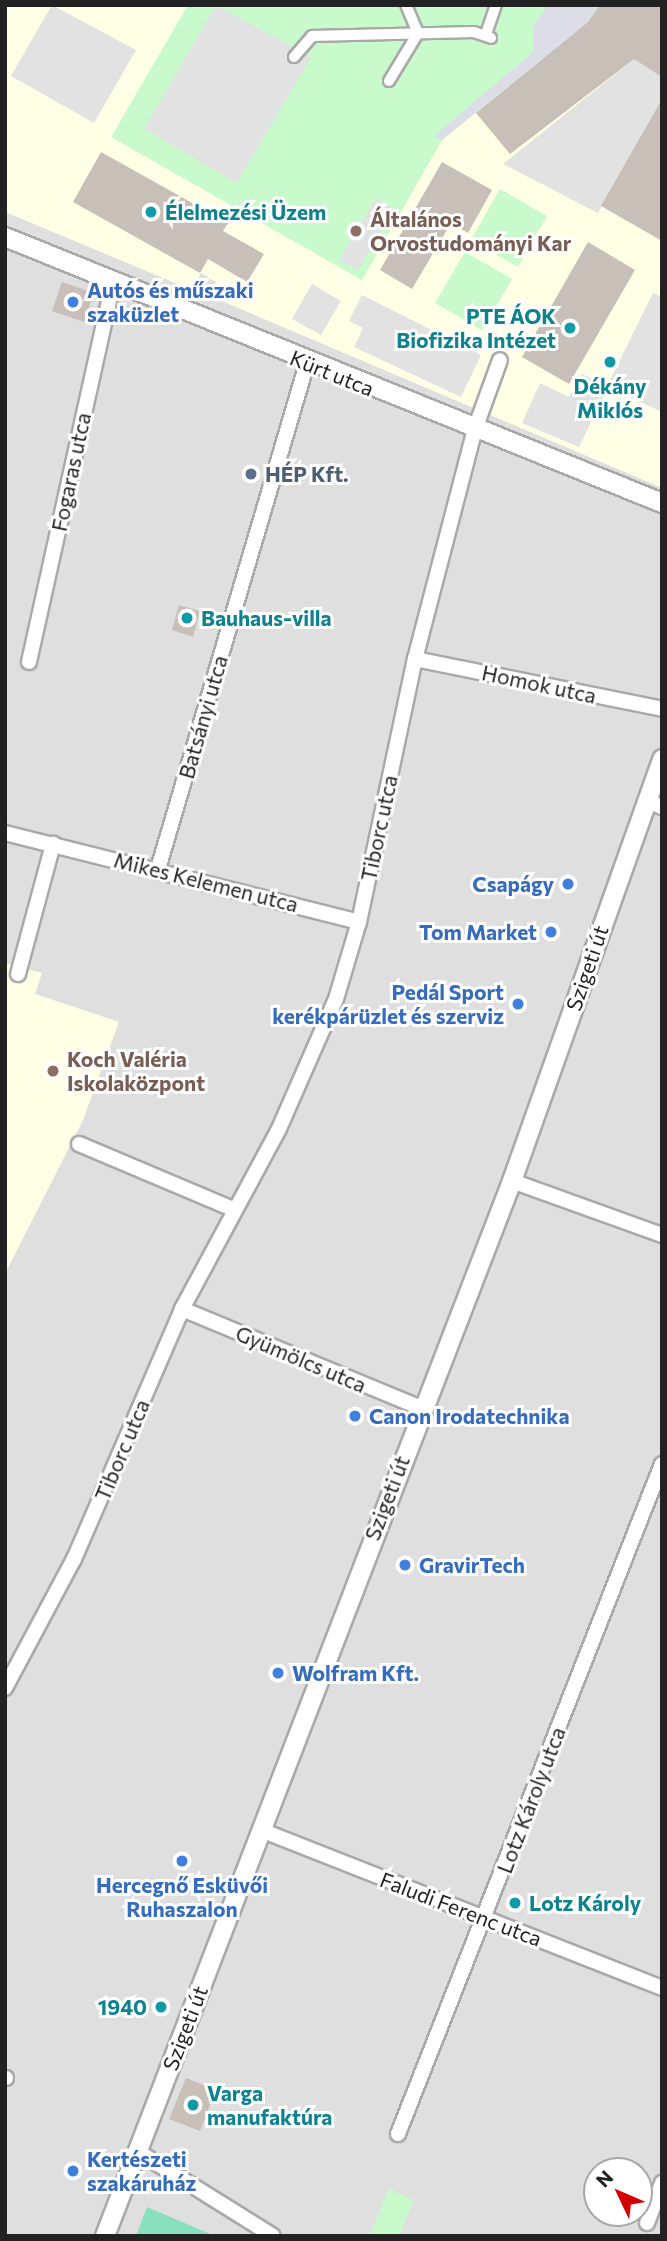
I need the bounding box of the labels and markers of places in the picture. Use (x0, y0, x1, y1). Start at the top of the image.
place label: Élelmezési Üzem (165, 199, 326, 225)
marker: Élelmezési Üzem (143, 204, 159, 220)
place label: Általános Orvostudományi Kar (370, 206, 571, 256)
marker: Általános Orvostudományi Kar (348, 223, 364, 239)
place label: Autós és műszaki szaküzlet (87, 277, 254, 327)
marker: Autós és műszaki szaküzlet (65, 294, 81, 310)
place label: PTE ÁOK Biofizika Intézet (396, 303, 556, 353)
marker: PTE ÁOK Biofizika Intézet (562, 320, 578, 336)
marker: Dékány Miklós (602, 354, 618, 370)
place label: Dékány Miklós (574, 373, 646, 423)
place label: HÉP Kft. (265, 461, 349, 487)
marker: HÉP Kft. (243, 466, 259, 482)
place label: Bauhaus-villa (201, 605, 332, 631)
marker: Bauhaus-villa (179, 610, 195, 626)
place label: Csapágy (472, 871, 554, 897)
marker: Csapágy (560, 876, 576, 892)
place label: Tom Market (419, 919, 537, 945)
marker: Tom Market (543, 924, 559, 940)
place label: Pedál Sport kerékpárüzlet és szerviz (272, 979, 504, 1029)
marker: Pedál Sport kerékpárüzlet és szerviz (510, 996, 526, 1012)
place label: Koch Valéria Iskolaközpont (67, 1046, 205, 1096)
marker: Koch Valéria Iskolaközpont (45, 1063, 61, 1079)
place label: Canon Irodatechnika (369, 1403, 569, 1429)
marker: Canon Irodatechnika (347, 1408, 363, 1424)
place label: GravirTech (419, 1552, 525, 1578)
marker: GravirTech (397, 1557, 413, 1573)
place label: Wolfram Kft. (292, 1660, 419, 1686)
marker: Wolfram Kft. (270, 1665, 286, 1681)
marker: Hercegnő Esküvői Ruhaszalon (174, 1853, 190, 1869)
place label: Hercegnő Esküvői Ruhaszalon (96, 1872, 268, 1922)
place label: Lotz Károly (529, 1890, 641, 1916)
marker: Lotz Károly (507, 1895, 523, 1911)
place label: 1940 (98, 1994, 147, 2020)
marker: 1940 (153, 1999, 169, 2015)
place label: Varga manufaktúra (207, 2080, 332, 2130)
marker: Varga manufaktúra (185, 2097, 201, 2113)
place label: Kertészeti szakáruház (87, 2146, 196, 2196)
marker: Kertészeti szakáruház (65, 2163, 81, 2179)

